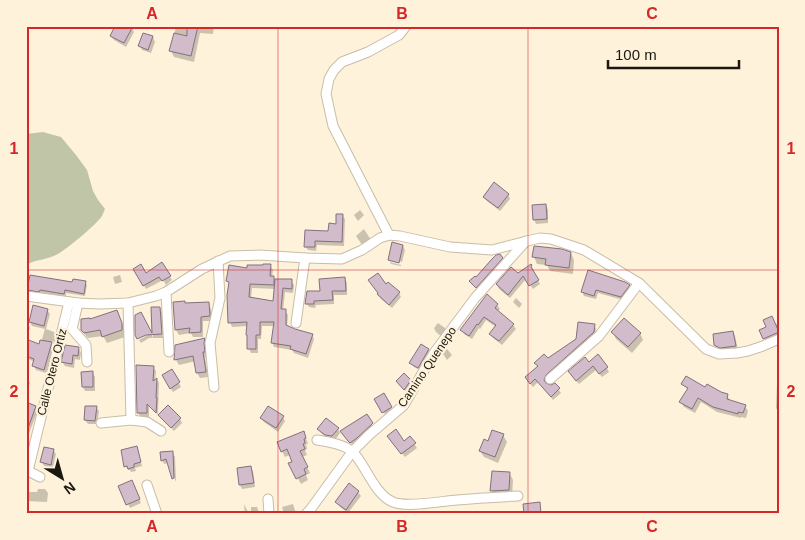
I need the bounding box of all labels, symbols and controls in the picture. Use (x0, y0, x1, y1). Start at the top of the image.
text: A (146, 5, 158, 22)
text: B (396, 5, 408, 22)
text: C (646, 5, 658, 22)
scale bar (608, 38, 739, 70)
text: 100 m (615, 46, 657, 63)
text: 1 (10, 140, 19, 157)
text: 1 (787, 140, 796, 157)
street label: Camino Quenepo (395, 324, 459, 410)
street label: Calle Otero Ortiz (34, 327, 70, 417)
text: 2 (10, 383, 19, 400)
text: 2 (787, 383, 796, 400)
north arrow (38, 452, 88, 502)
text: N (61, 479, 79, 498)
text: A (146, 518, 158, 535)
text: B (396, 518, 408, 535)
text: C (646, 518, 658, 535)

